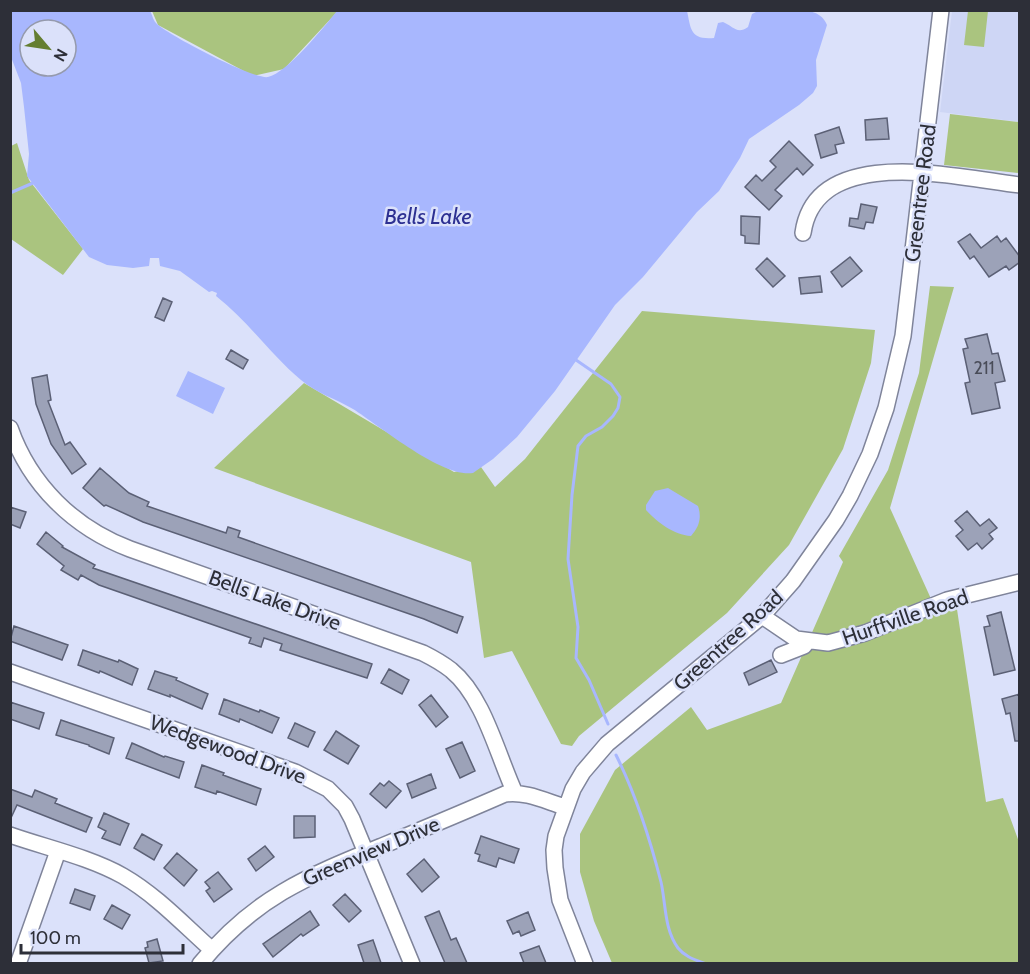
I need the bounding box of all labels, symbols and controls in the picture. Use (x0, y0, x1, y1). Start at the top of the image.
north arrow (18, 18, 78, 78)
text: N (50, 45, 72, 65)
street label: Greentree Road (899, 123, 941, 263)
water label: Bells Lake (384, 203, 472, 230)
house number: 211 (973, 357, 995, 379)
street label: Bells Lake Drive (206, 565, 345, 636)
street label: Greentree Road (668, 584, 788, 696)
street label: Hurffville Road (839, 584, 971, 650)
street label: Wedgewood Drive (146, 709, 310, 789)
street label: Greenview Drive (299, 811, 443, 891)
scale bar (21, 917, 183, 955)
text: 100 m (30, 927, 81, 949)

